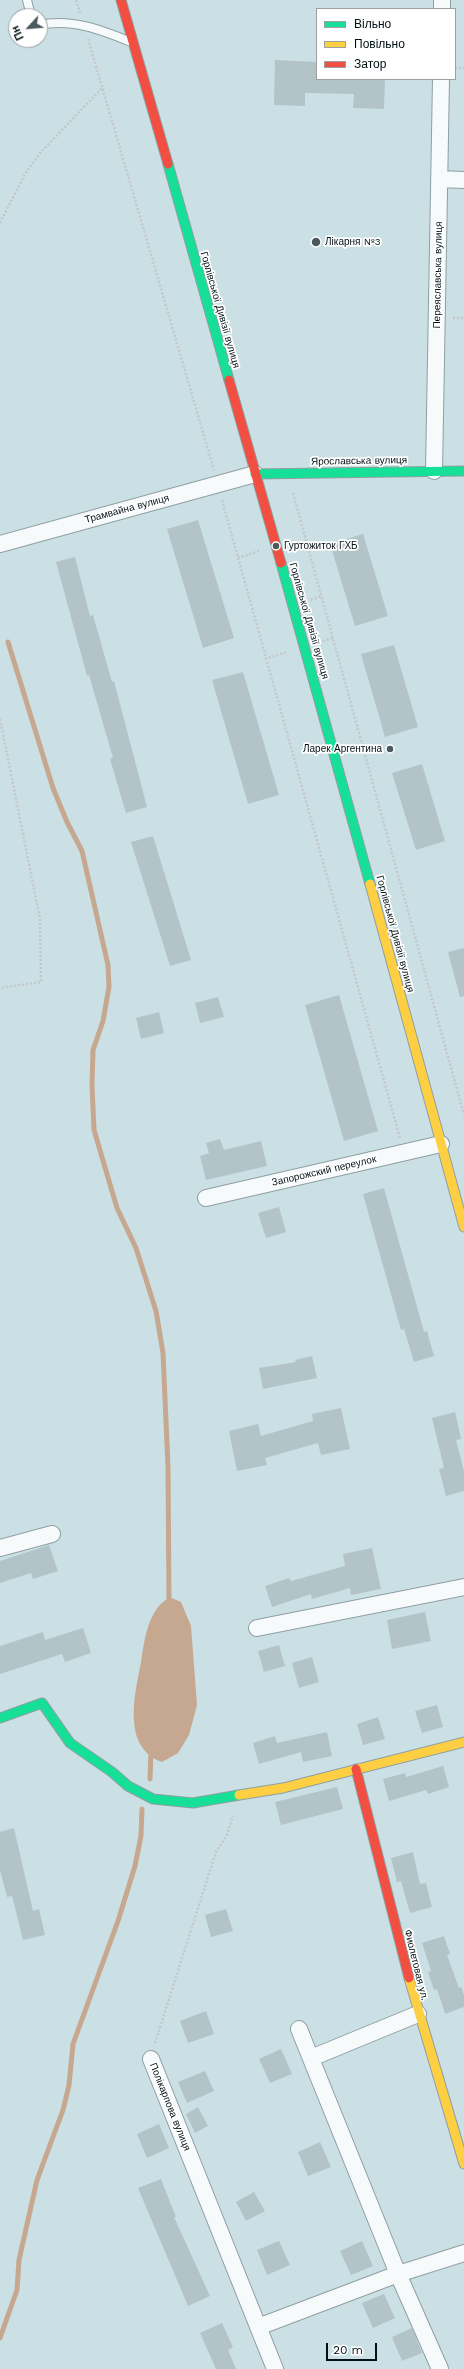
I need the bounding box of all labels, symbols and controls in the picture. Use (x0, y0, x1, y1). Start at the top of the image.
north arrow (8, 8, 48, 48)
legend (316, 8, 456, 80)
text: Вільно (354, 17, 391, 31)
text: Пн (9, 24, 27, 42)
text: Повільно (354, 37, 405, 51)
text: Затор (354, 57, 386, 71)
street label: Переяславська вулиця (431, 221, 445, 329)
marker: Лікарня №3 (310, 236, 322, 248)
place label: Лікарня №3 (325, 236, 381, 248)
street label: Горлівської Дивізії вулиця (198, 250, 242, 370)
street label: Ярославська вулиця (311, 454, 407, 468)
street label: Трамвайна вулиця (84, 492, 170, 526)
place label: Гуртожиток ГХБ (284, 540, 358, 552)
marker: Гуртожиток ГХБ (271, 541, 281, 551)
street label: Горлівської Дивізії вулиця (287, 561, 331, 681)
place label: Ларек Аргентина (303, 743, 382, 755)
marker: Ларек Аргентина (385, 744, 395, 754)
street label: Горлівської Дивізії вулиця (374, 874, 416, 994)
street label: Запорожский переулок (271, 1153, 377, 1189)
street label: Фиолетовая ул. (401, 1928, 431, 2002)
street label: Полікарпова вулиця (147, 2061, 193, 2153)
scale bar (328, 2335, 379, 2361)
text: 20 m (333, 2343, 363, 2357)

